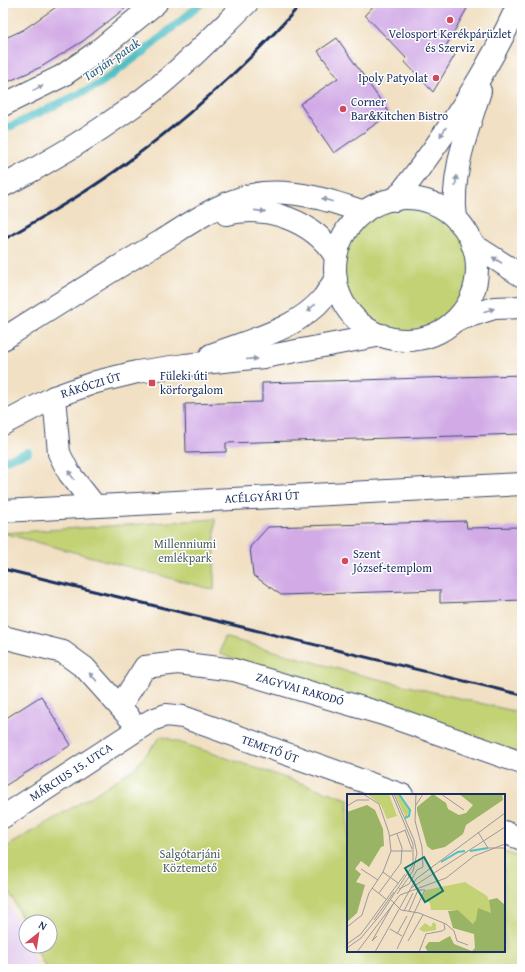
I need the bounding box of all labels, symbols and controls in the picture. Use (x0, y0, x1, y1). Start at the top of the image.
marker: Velosport Kerékpárüzlet és Szerviz (445, 15, 455, 25)
place label: Velosport Kerékpárüzlet és Szerviz (389, 25, 512, 56)
water label: Tarján-patak (79, 33, 144, 86)
place label: Ipoly Patyolat (358, 69, 429, 86)
marker: Ipoly Patyolat (431, 73, 441, 83)
one-way arrow (32, 85, 44, 91)
place label: Corner Bar&Kitchen Bistro (351, 93, 448, 124)
marker: Corner Bar&Kitchen Bistro (338, 104, 348, 114)
one-way arrow (440, 127, 447, 138)
one-way arrow (453, 175, 459, 187)
one-way arrow (320, 197, 332, 203)
one-way arrow (254, 208, 266, 214)
one-way arrow (491, 257, 503, 264)
one-way arrow (306, 304, 316, 313)
one-way arrow (483, 307, 495, 313)
one-way arrow (246, 355, 258, 362)
street label: RÁKÓCZI ÚT (59, 367, 123, 402)
place label: Füleki úti körforgalom (160, 367, 223, 398)
marker: Füleki úti körforgalom (147, 378, 157, 388)
one-way arrow (67, 470, 75, 481)
street label: ACÉLGYÁRI ÚT (224, 486, 300, 507)
park label: Millenniumi emlékpark (154, 535, 217, 566)
place label: Szent József-templom (351, 545, 432, 576)
marker: Szent József-templom (340, 556, 350, 566)
street label: ZAGYVAI RAKODÓ (254, 668, 346, 709)
one-way arrow (89, 673, 98, 682)
street label: TEMETŐ ÚT (239, 730, 302, 767)
street label: MÁRCIUS 15. UTCA (26, 738, 116, 805)
inset map (347, 794, 505, 952)
park label: Salgótarjáni Köztemető (160, 845, 221, 876)
north arrow (18, 914, 58, 954)
text: N (36, 917, 51, 934)

